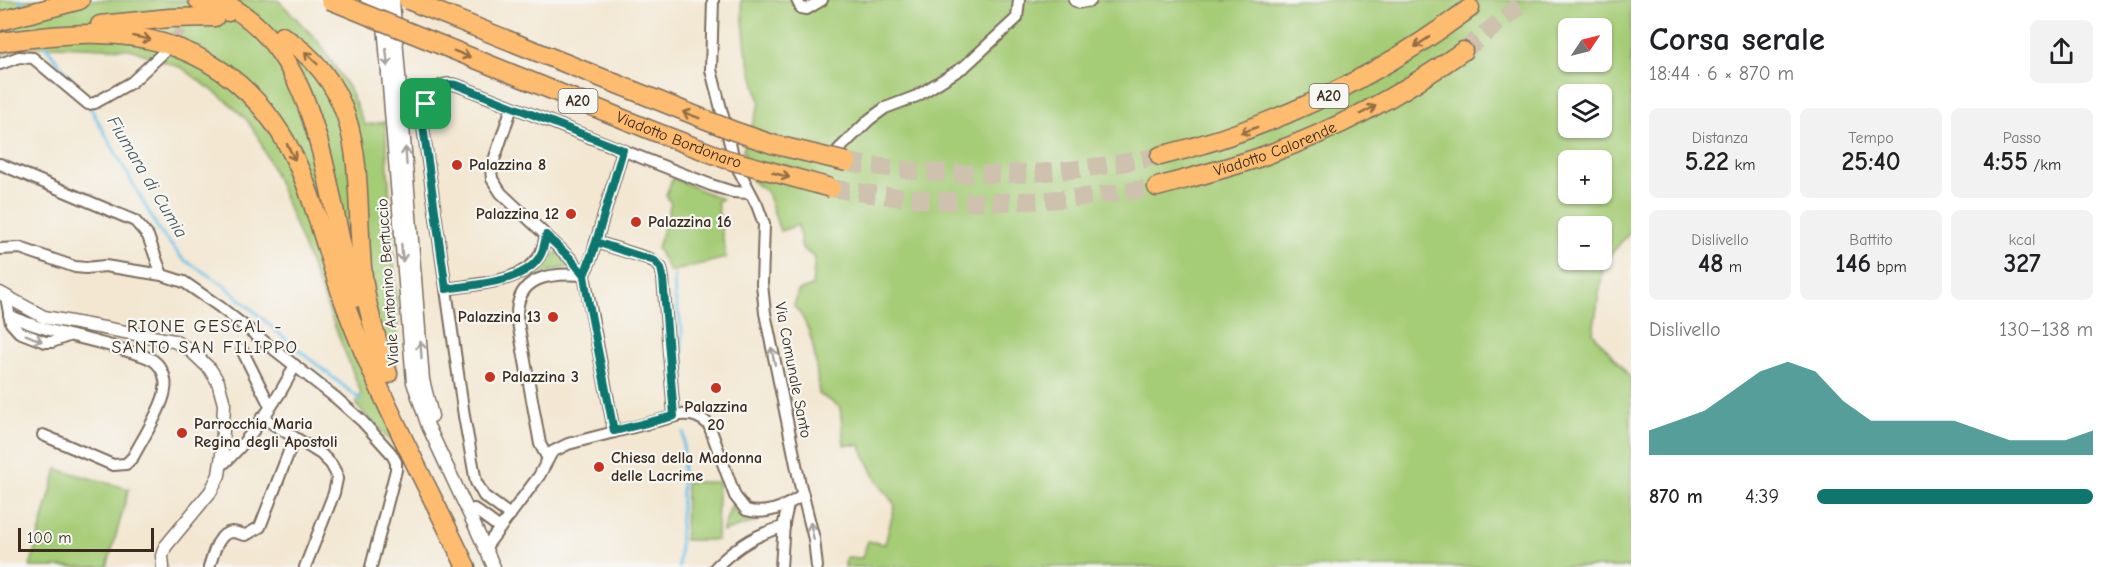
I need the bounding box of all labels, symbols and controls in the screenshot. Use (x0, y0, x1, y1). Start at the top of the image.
north arrow (1558, 18, 1612, 72)
map controls (1558, 18, 1612, 270)
text: Corsa serale (1649, 20, 1825, 58)
button: share (2030, 20, 2093, 83)
one-way arrow (132, 33, 151, 44)
one-way arrow (1415, 36, 1431, 48)
one-way arrow (382, 48, 393, 68)
one-way arrow (452, 49, 471, 60)
one-way arrow (303, 50, 318, 65)
text: 18:44 · 6 × 870 m (1649, 62, 1794, 85)
pin (400, 78, 451, 129)
road number: A20 (1310, 84, 1348, 108)
button: layers (1558, 84, 1612, 138)
icon: arrive (409, 87, 442, 120)
road number: A20 (558, 89, 598, 113)
one-way arrow (1358, 104, 1376, 116)
street label: Viadotto Bordonaro (614, 108, 743, 172)
one-way arrow (682, 108, 701, 119)
water label: Fiumara di Cumia (102, 112, 192, 242)
street label: Viadotto Calorende (1212, 118, 1339, 180)
one-way arrow (1240, 125, 1259, 136)
text: Distanza (1692, 129, 1748, 147)
text: Tempo (1848, 129, 1894, 147)
text: Passo (2003, 129, 2041, 147)
one-way arrow (285, 143, 297, 160)
one-way arrow (400, 146, 411, 166)
text: 5.22 (1685, 147, 1729, 177)
text: 25:40 (1841, 147, 1901, 177)
text: 4:55 (1983, 147, 2028, 177)
button: + (1558, 150, 1612, 204)
place label: Palazzina 8 (469, 156, 546, 174)
text: km (1729, 156, 1755, 174)
text: /km (2028, 156, 2061, 174)
marker: Palazzina 8 (450, 158, 464, 172)
one-way arrow (771, 170, 790, 182)
street label: Viale Antonino Bertuccio (373, 198, 403, 366)
place label: Palazzina 12 (476, 205, 559, 223)
marker: Palazzina 12 (564, 207, 578, 221)
place label: Palazzina 16 (648, 213, 732, 231)
marker: Palazzina 16 (629, 215, 643, 229)
button: − (1558, 216, 1612, 270)
text: Dislivello (1691, 231, 1749, 249)
text: Battito (1849, 231, 1893, 249)
text: kcal (2009, 231, 2035, 249)
one-way arrow (397, 242, 408, 262)
text: 48 (1698, 249, 1723, 279)
text: 146 (1835, 249, 1871, 279)
text: 327 (2003, 249, 2041, 279)
text: m (1723, 258, 1742, 276)
text: bpm (1871, 258, 1907, 276)
street label: Via Comunale Santo (771, 301, 815, 439)
place label: Palazzina 13 (458, 308, 541, 326)
marker: Palazzina 13 (546, 310, 560, 324)
district label: RIONE GESCAL - SANTO SAN FILIPPO (111, 316, 299, 358)
text: Dislivello (1649, 318, 1721, 341)
text: 130–138 m (1999, 318, 2093, 341)
one-way arrow (24, 333, 43, 344)
one-way arrow (415, 341, 426, 361)
one-way arrow (767, 347, 779, 366)
place label: Palazzina 3 (502, 368, 579, 386)
marker: Palazzina 3 (483, 370, 497, 384)
marker: Palazzina 20 (709, 381, 723, 395)
place label: Palazzina 20 (684, 398, 748, 434)
place label: Parrocchia Maria Regina degli Apostoli (194, 415, 338, 451)
marker: Parrocchia Maria Regina degli Apostoli (175, 426, 189, 440)
place label: Chiesa della Madonna delle Lacrime (611, 449, 762, 485)
marker: Chiesa della Madonna delle Lacrime (592, 460, 606, 474)
text: 870 m (1649, 485, 1703, 508)
text: 4:39 (1745, 485, 1779, 508)
one-way arrow (806, 521, 817, 541)
scale bar (18, 525, 154, 552)
text: 100 m (27, 529, 71, 547)

